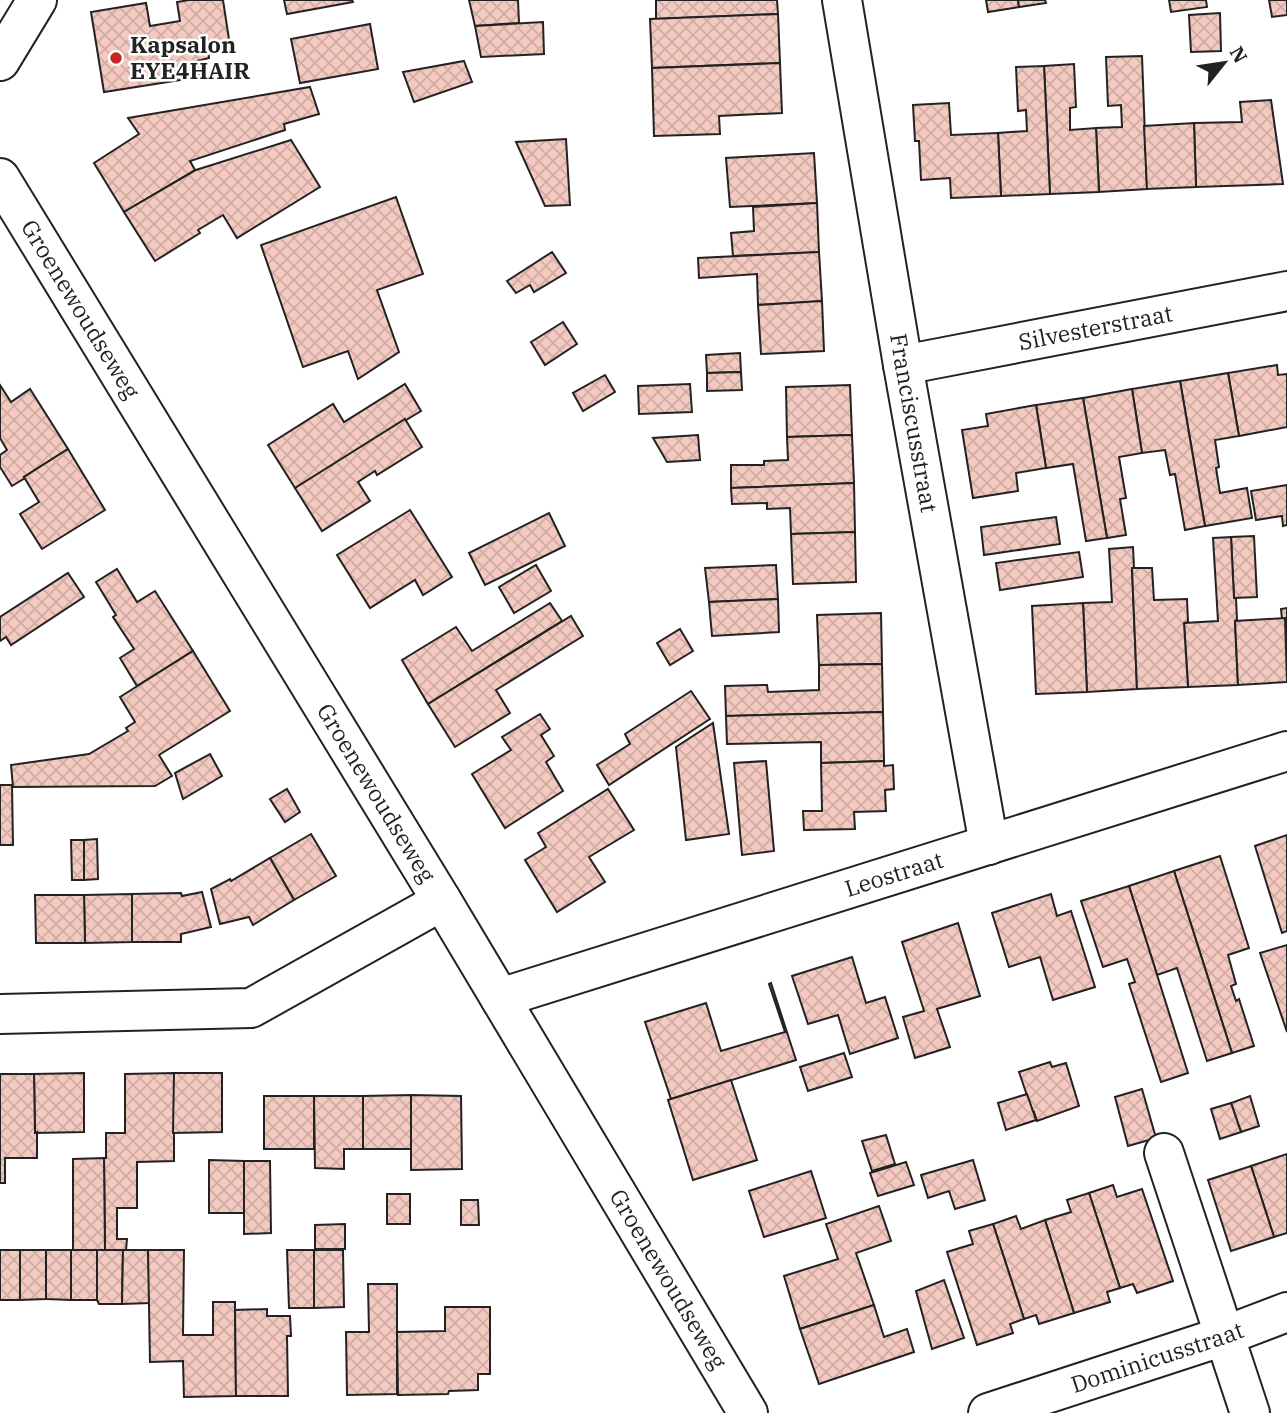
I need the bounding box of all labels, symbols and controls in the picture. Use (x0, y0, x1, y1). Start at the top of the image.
north arrow (1189, 28, 1259, 98)
place label: Kapsalon EYE4HAIR (130, 29, 250, 85)
text: N (1225, 42, 1253, 67)
marker: Kapsalon EYE4HAIR (108, 50, 124, 66)
street label: Groenewoudseweg (15, 214, 148, 404)
street label: Silvesterstraat (1016, 297, 1175, 356)
street label: Franciscusstraat (884, 331, 945, 515)
street label: Groenewoudseweg (311, 698, 443, 888)
street label: Leostraat (841, 844, 947, 903)
street label: Groenewoudseweg (604, 1183, 734, 1375)
street label: Dominicusstraat (1067, 1314, 1247, 1399)

